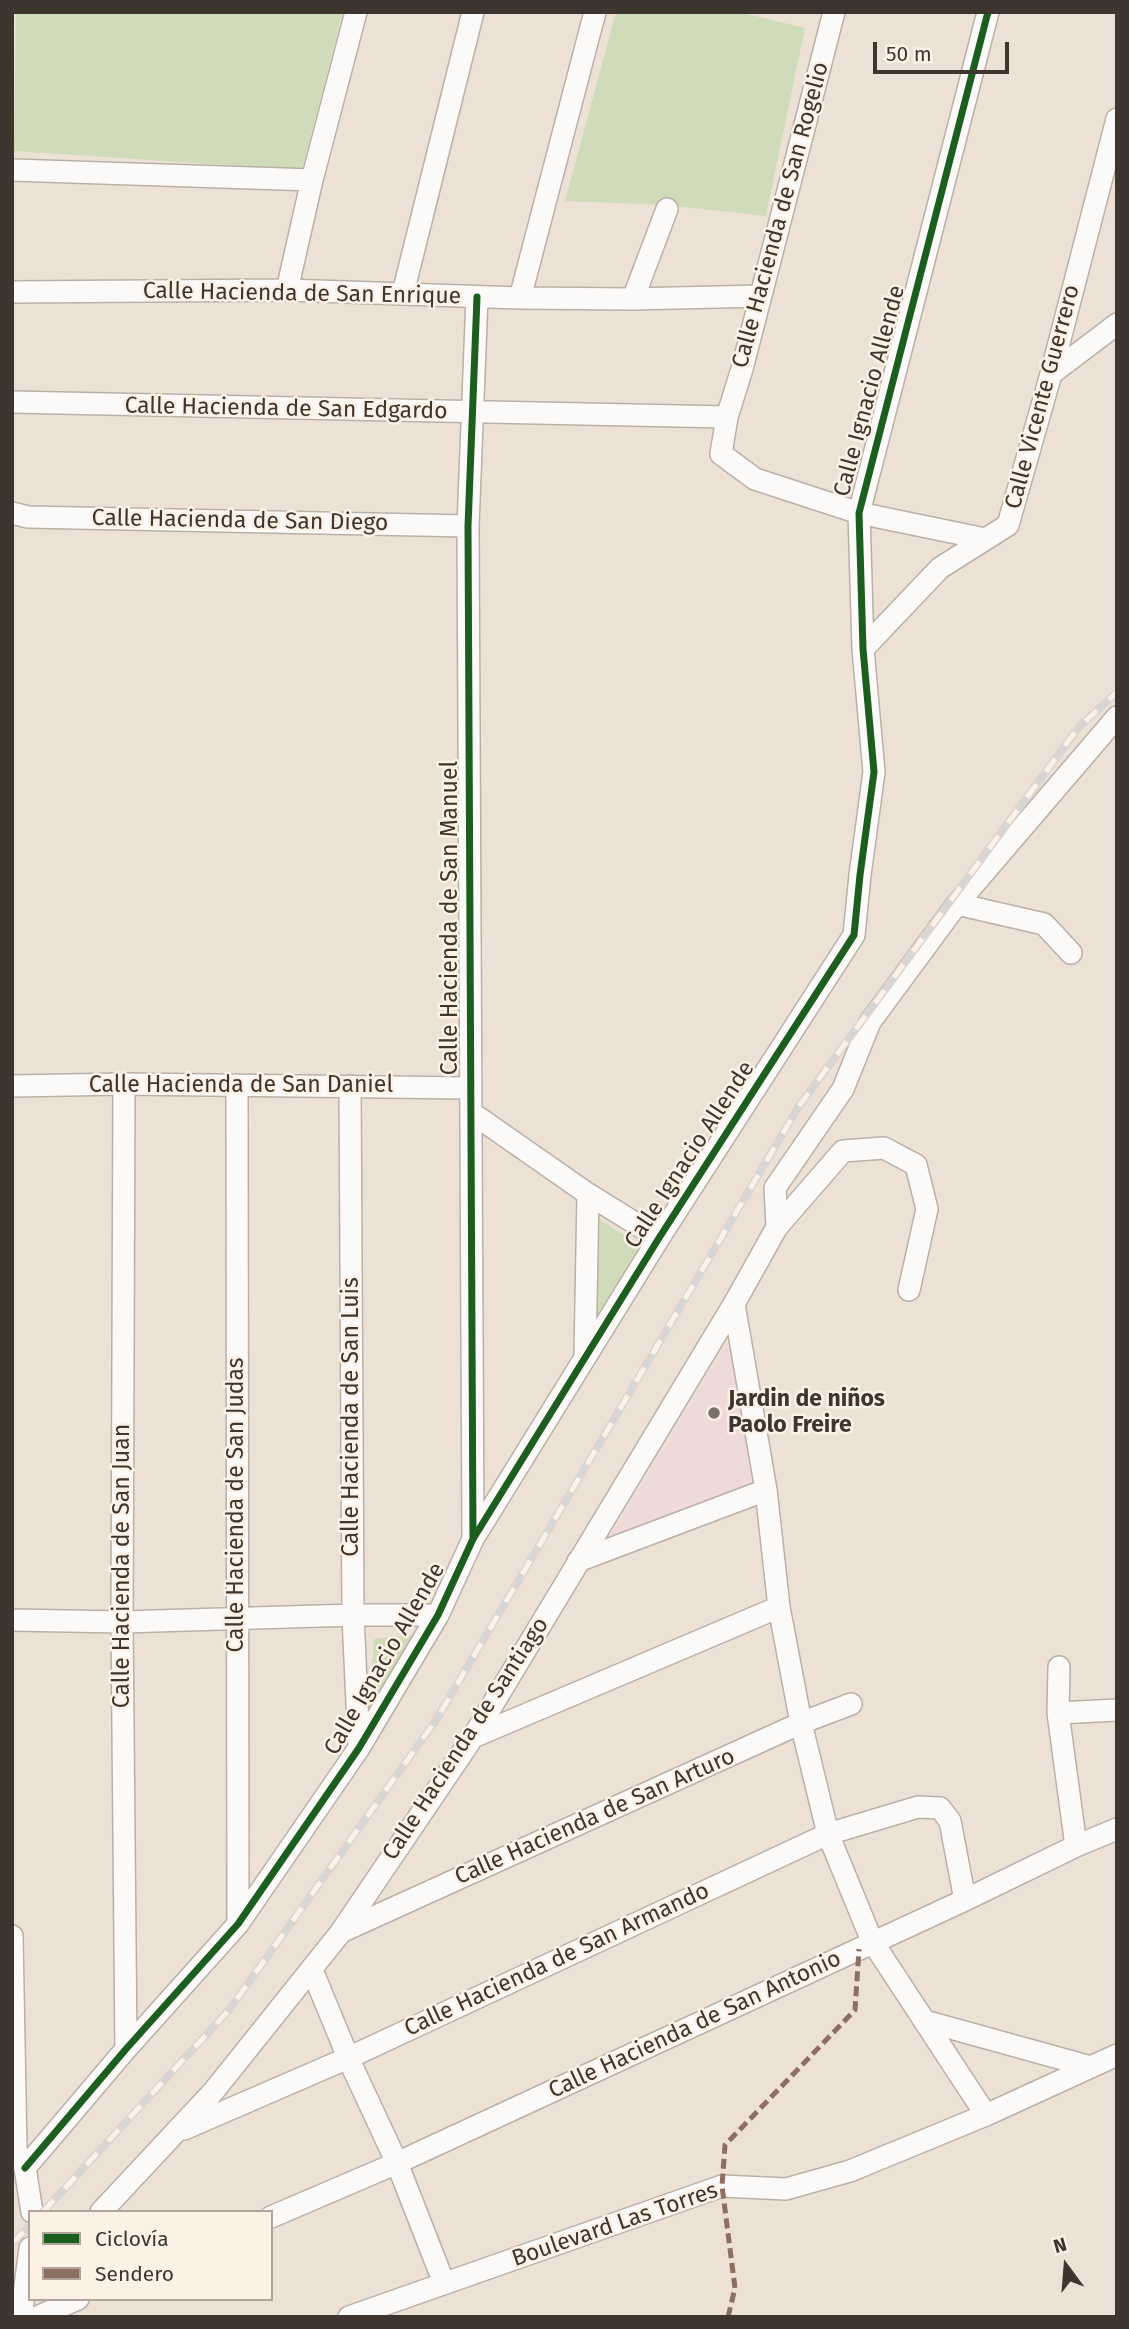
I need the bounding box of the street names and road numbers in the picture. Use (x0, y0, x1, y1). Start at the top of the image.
street label: Calle Hacienda de San Rogelio (727, 59, 835, 371)
street label: Calle Hacienda de San Enrique (143, 277, 461, 311)
street label: Calle Ignacio Allende (829, 282, 911, 500)
street label: Calle Vicente Guerrero (1000, 282, 1086, 512)
street label: Calle Hacienda de San Edgardo (124, 392, 448, 426)
street label: Calle Hacienda de San Diego (91, 505, 389, 537)
street label: Calle Hacienda de San Manuel (437, 761, 465, 1075)
street label: Calle Ignacio Allende (619, 1056, 761, 1254)
street label: Calle Hacienda de San Daniel (89, 1072, 393, 1100)
street label: Calle Hacienda de San Luis (338, 1277, 366, 1557)
street label: Calle Hacienda de San Judas (223, 1357, 251, 1653)
street label: Calle Hacienda de San Juan (109, 1424, 137, 1708)
street label: Calle Ignacio Allende (319, 1558, 451, 1760)
street label: Calle Hacienda de Santiago (377, 1612, 555, 1866)
street label: Calle Hacienda de San Arturo (451, 1743, 739, 1891)
street label: Calle Hacienda de San Armando (400, 1877, 714, 2043)
street label: Calle Hacienda de San Antonio (544, 1945, 846, 2105)
street label: Boulevard Las Torres (508, 2177, 722, 2273)

